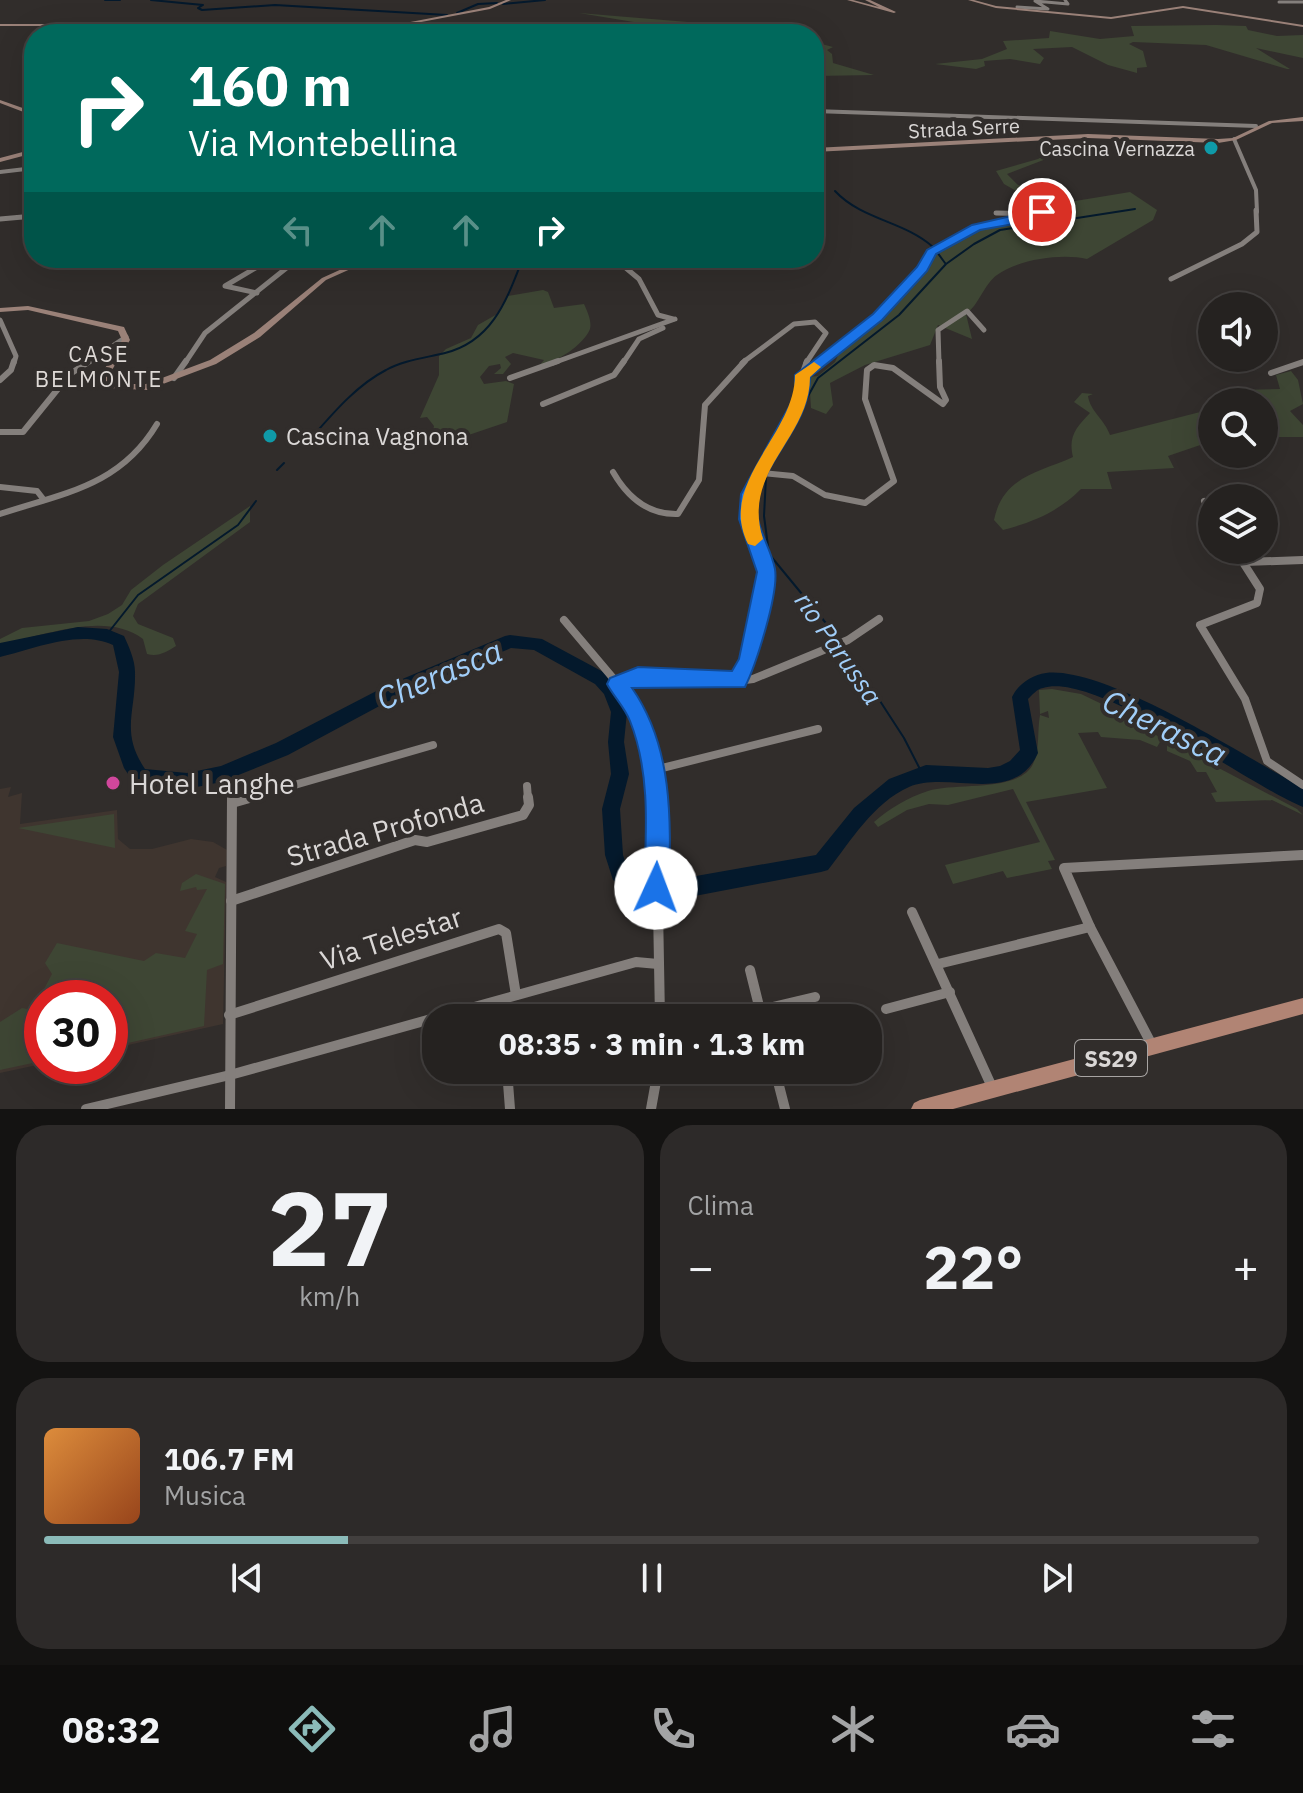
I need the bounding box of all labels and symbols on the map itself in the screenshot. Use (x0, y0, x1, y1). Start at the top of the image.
street label: Strada Serre (907, 112, 1021, 144)
place label: Cascina Vernazza (1039, 135, 1195, 162)
marker: Cascina Vernazza (1202, 139, 1220, 157)
pin (1008, 178, 1076, 246)
district label: CASE BELMONTE (35, 339, 163, 393)
place label: Cascina Vagnona (286, 420, 469, 452)
marker: Cascina Vagnona (261, 427, 279, 445)
water label: rio Parussa (788, 585, 890, 711)
water label: Cherasca (370, 629, 508, 719)
water label: Cherasca (1096, 679, 1234, 775)
place label: Hotel Langhe (129, 765, 295, 802)
marker: Hotel Langhe (104, 774, 122, 792)
street label: Strada Profonda (282, 783, 488, 875)
position arrow (614, 846, 698, 930)
street label: Via Telestar (316, 898, 466, 978)
speed limit sign: 30 (24, 980, 128, 1084)
road number: SS29 (1075, 1040, 1147, 1076)

